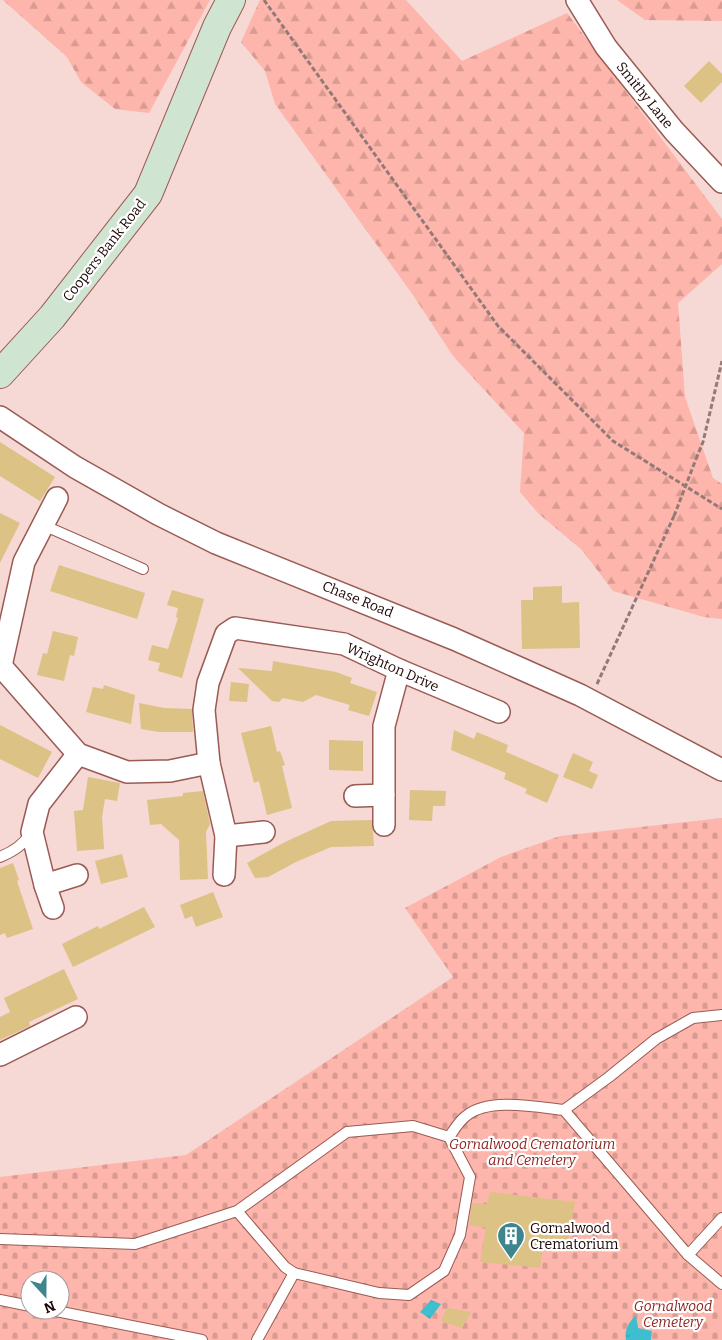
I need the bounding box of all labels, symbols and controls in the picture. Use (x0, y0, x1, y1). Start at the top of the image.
street label: Smithy Lane (613, 59, 677, 132)
street label: Coopers Bank Road (59, 196, 150, 305)
street label: Chase Road (320, 578, 396, 621)
street label: Wrighton Drive (344, 639, 442, 695)
park label: Gornalwood Crematorium and Cemetery (449, 1136, 615, 1169)
place label: Gornalwood Crematorium (530, 1220, 619, 1253)
building icon: Gornalwood Crematorium (496, 1221, 526, 1260)
north arrow (20, 1270, 70, 1320)
text: N (41, 1297, 58, 1317)
park label: Gornalwood Cemetery (634, 1298, 712, 1331)

